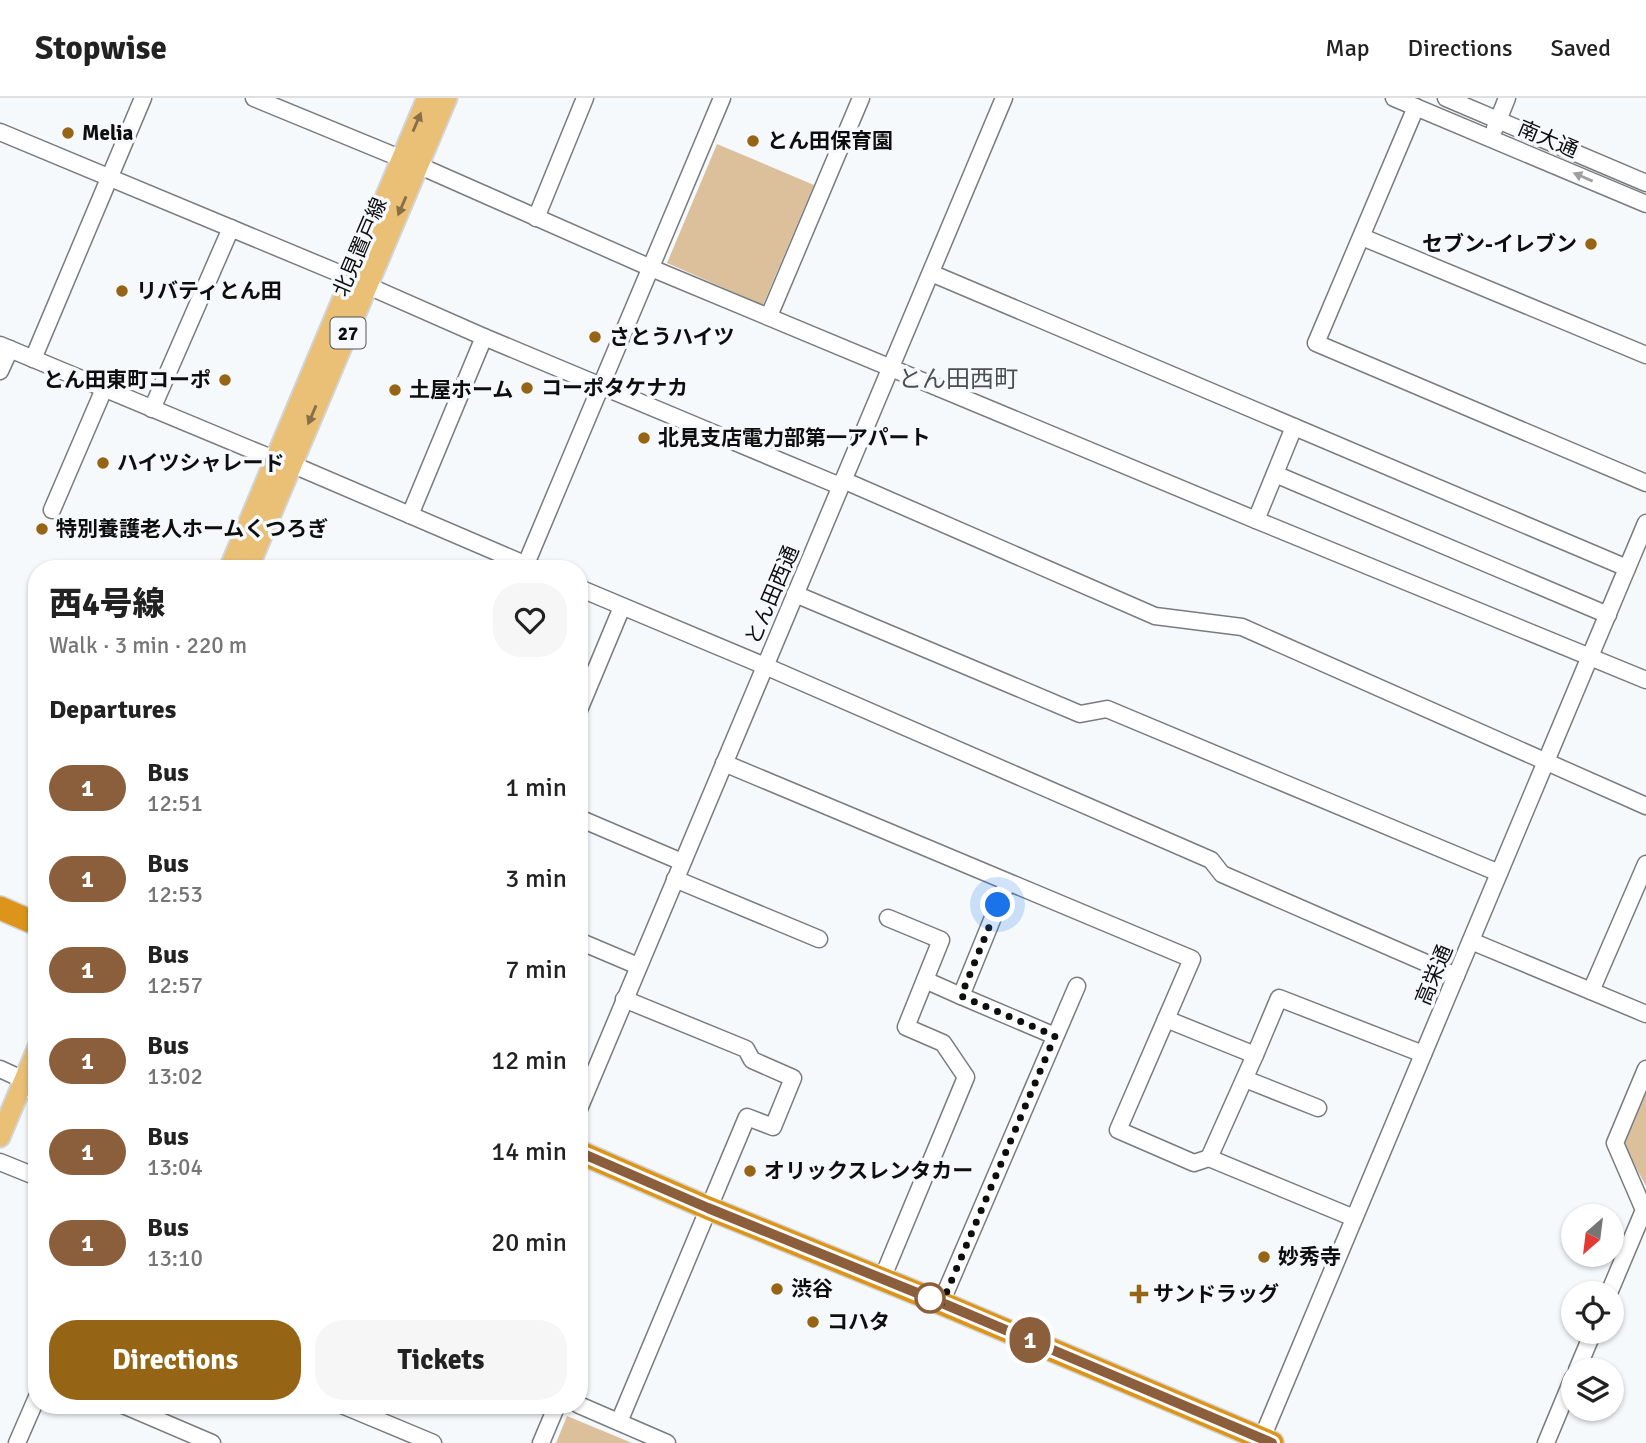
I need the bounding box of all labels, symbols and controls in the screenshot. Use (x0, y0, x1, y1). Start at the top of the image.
text: Stopwise (35, 28, 167, 69)
text: Map (1325, 33, 1370, 63)
text: Directions (1408, 33, 1513, 63)
text: Saved (1551, 33, 1611, 63)
one-way arrow (411, 112, 423, 132)
street label: 南大通 (1514, 115, 1582, 163)
place label: Melia (82, 120, 133, 146)
marker: Melia (60, 125, 76, 141)
place label: とん田保育園 (767, 128, 893, 154)
marker: とん田保育園 (745, 133, 761, 149)
one-way arrow (1573, 171, 1593, 183)
street label: 北見置戸線 (328, 194, 392, 300)
one-way arrow (396, 196, 407, 217)
place label: セブン-イレブン (1422, 231, 1577, 257)
marker: セブン-イレブン (1583, 236, 1599, 252)
place label: リバティとん田 (136, 278, 282, 304)
marker: リバティとん田 (114, 283, 130, 299)
road number: 27 (330, 317, 366, 348)
place label: さとうハイツ (609, 324, 735, 350)
marker: さとうハイツ (587, 329, 603, 345)
district label: とん田西町 (898, 364, 1018, 394)
place label: とん田東町コーポ (43, 367, 211, 393)
marker: とん田東町コーポ (217, 372, 233, 388)
place label: コーポタケナカ (541, 375, 688, 401)
place label: 土屋ホーム (409, 377, 513, 403)
marker: コーポタケナカ (519, 380, 535, 396)
marker: 土屋ホーム (387, 382, 403, 398)
one-way arrow (306, 405, 317, 426)
place label: 北見支店電力部第一アパート (658, 425, 931, 451)
marker: 北見支店電力部第一アパート (636, 430, 652, 446)
place label: ハイツシャレード (117, 450, 285, 476)
marker: ハイツシャレード (95, 455, 111, 471)
place label: 特別養護老人ホームくつろぎ (56, 516, 328, 542)
marker: 特別養護老人ホームくつろぎ (34, 521, 50, 537)
street label: とん田西通 (740, 542, 804, 648)
button: heart (493, 583, 567, 657)
text: 西4号線 (49, 584, 166, 625)
text: Walk · 3 min · 220 m (49, 631, 247, 660)
text: Departures (49, 694, 176, 726)
text: Bus (147, 757, 189, 789)
text: 1 min (505, 772, 567, 804)
text: 1 (81, 773, 94, 803)
text: 12:51 (147, 789, 203, 818)
text: Bus (147, 848, 189, 880)
text: 3 min (505, 863, 567, 895)
text: 1 (81, 864, 94, 894)
text: 12:53 (147, 880, 203, 909)
your location (980, 887, 1015, 922)
text: Bus (147, 939, 189, 971)
street label: 高栄通 (1410, 941, 1458, 1009)
text: 7 min (505, 954, 567, 986)
text: 1 (81, 955, 94, 985)
text: 12:57 (147, 971, 203, 1000)
text: Bus (147, 1030, 189, 1062)
text: 12 min (491, 1045, 567, 1077)
text: 1 (81, 1046, 94, 1076)
text: 13:02 (147, 1062, 203, 1091)
text: Bus (147, 1121, 189, 1153)
text: 14 min (491, 1136, 567, 1168)
text: 1 (81, 1137, 94, 1167)
text: 13:04 (147, 1153, 203, 1182)
place label: オリックスレンタカー (764, 1158, 973, 1184)
marker: オリックスレンタカー (742, 1163, 758, 1179)
north arrow (1561, 1204, 1624, 1267)
map controls (1561, 1204, 1624, 1421)
text: Bus (147, 1212, 189, 1244)
text: 20 min (491, 1227, 567, 1259)
text: 1 (81, 1228, 94, 1258)
text: 13:10 (147, 1244, 203, 1273)
place label: 妙秀寺 (1278, 1244, 1341, 1270)
marker: 妙秀寺 (1256, 1249, 1272, 1265)
place label: 渋谷 (791, 1276, 833, 1302)
marker: 渋谷 (769, 1281, 785, 1297)
place label: サンドラッグ (1153, 1281, 1279, 1307)
button: locate (1561, 1281, 1624, 1344)
unlabelled marker (915, 1283, 945, 1313)
marker: サンドラッグ (1131, 1286, 1147, 1302)
place label: コハタ (827, 1309, 890, 1335)
marker: コハタ (805, 1314, 821, 1330)
line badge: 1 (1007, 1317, 1053, 1363)
button: Directions (49, 1320, 301, 1400)
button: Tickets (315, 1320, 567, 1400)
text: 1 (1024, 1325, 1036, 1355)
button: layers (1561, 1358, 1624, 1421)

